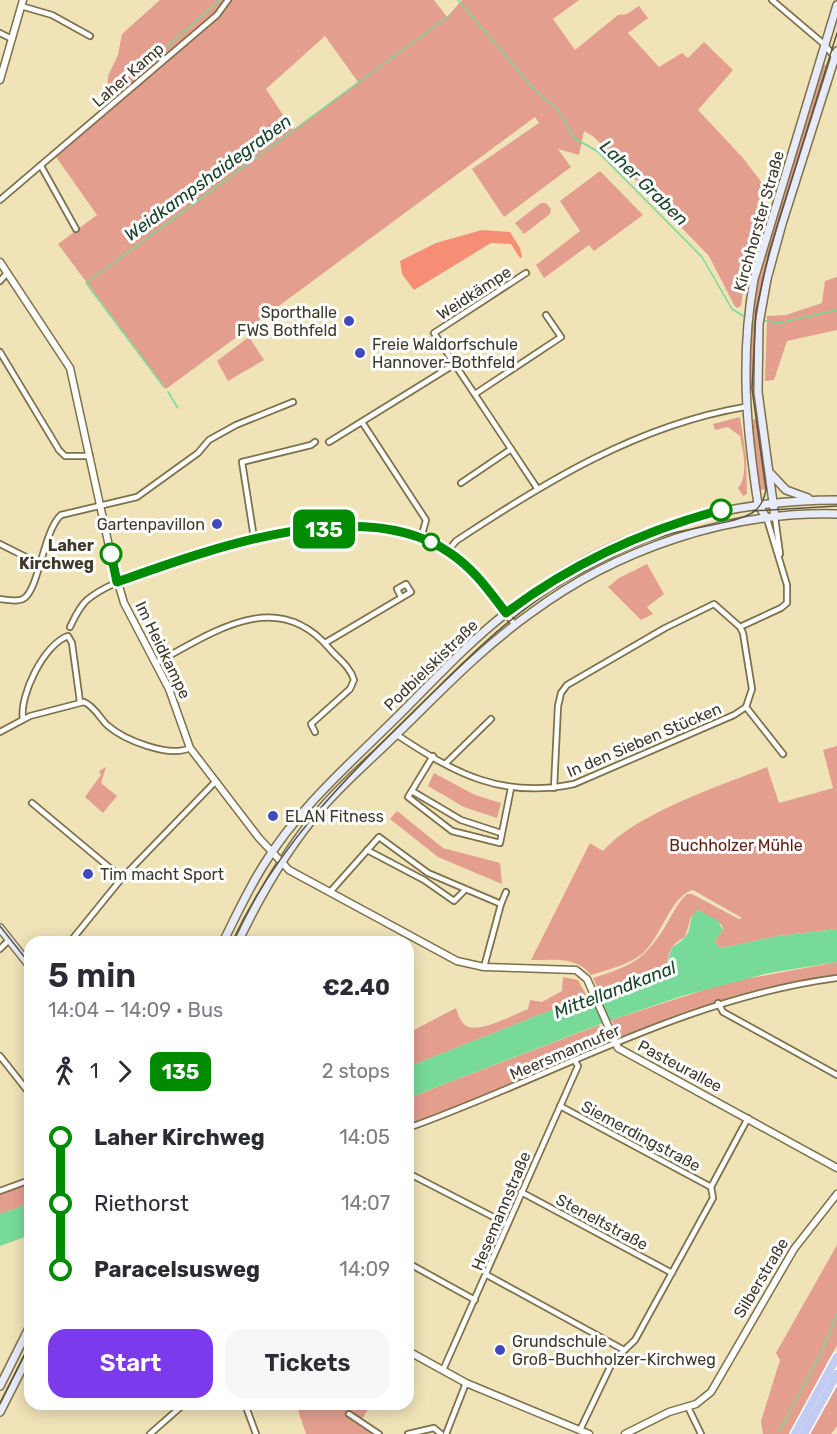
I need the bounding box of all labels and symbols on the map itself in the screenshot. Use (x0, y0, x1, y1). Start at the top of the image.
street label: Laher Kamp (88, 39, 168, 111)
water label: Weidkampshaidegraben (120, 110, 296, 246)
water label: Laher Graben (595, 136, 693, 230)
street label: Kirchhorster Straße (730, 148, 788, 293)
street label: Weidkämpe (433, 262, 515, 324)
place label: Sporthalle FWS Bothfeld (237, 303, 337, 340)
marker: Sporthalle FWS Bothfeld (342, 314, 356, 328)
place label: Freie Waldorfschule Hannover-Bothfeld (372, 335, 518, 372)
marker: Freie Waldorfschule Hannover-Bothfeld (353, 346, 367, 360)
unlabelled marker (710, 499, 732, 521)
line badge: 135 (290, 510, 358, 548)
place label: Gartenpavillon (97, 515, 205, 534)
marker: Gartenpavillon (210, 517, 224, 531)
unlabelled marker (422, 533, 440, 551)
place label: Laher Kirchweg (19, 536, 95, 573)
marker: Laher Kirchweg (100, 543, 122, 565)
street label: Im Heidkampe (131, 598, 195, 702)
street label: Podbielskistraße (380, 615, 482, 715)
street label: In den Sieben Stücken (564, 699, 724, 781)
place label: ELAN Fitness (285, 807, 384, 826)
marker: ELAN Fitness (266, 809, 280, 823)
park label: Buchholzer Mühle (669, 836, 803, 855)
place label: Tim macht Sport (100, 865, 224, 884)
marker: Tim macht Sport (81, 867, 95, 881)
water label: Mittellandkanal (551, 956, 680, 1023)
street label: Meersmannufer (507, 1020, 623, 1084)
street label: Pasteurallee (635, 1036, 725, 1096)
street label: Siemerdingstraße (578, 1097, 704, 1175)
street label: Hesemannstraße (467, 1149, 535, 1273)
street label: Steneltstraße (553, 1190, 651, 1254)
street label: Silberstraße (730, 1235, 792, 1321)
place label: Grundschule Groß-Buchholzer-Kirchweg (512, 1332, 716, 1369)
marker: Grundschule Groß-Buchholzer-Kirchweg (493, 1343, 507, 1357)

